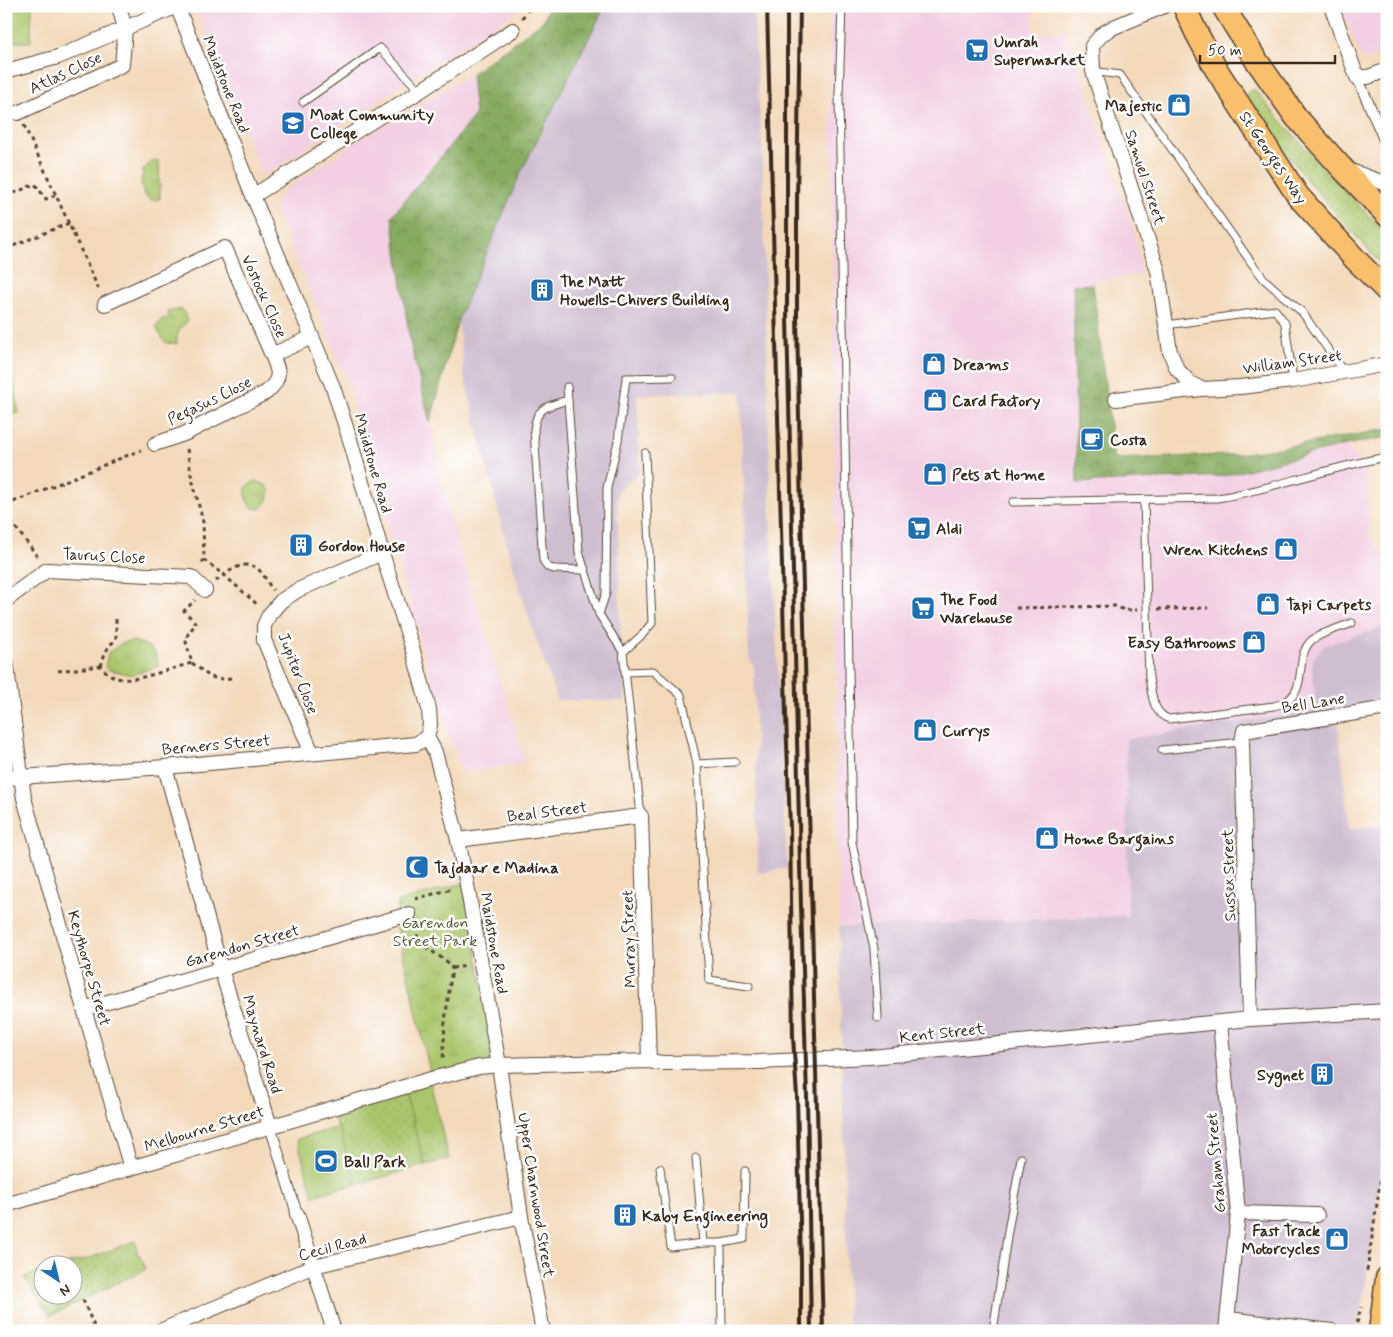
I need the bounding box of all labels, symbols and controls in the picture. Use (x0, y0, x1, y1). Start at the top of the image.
place label: Umrah Supermarket (994, 32, 1086, 71)
scale bar (1200, 32, 1336, 64)
street label: Maidstone Road (197, 33, 255, 136)
supermarket icon: Umrah Supermarket (964, 37, 990, 63)
text: 50 m (1208, 41, 1242, 61)
street label: Atlas Close (26, 47, 105, 99)
shop icon: Majestic (1166, 92, 1192, 118)
place label: Majestic (1105, 96, 1162, 117)
place label: Moat Community College (310, 105, 434, 145)
street label: St Georges Way (1233, 107, 1312, 209)
school or university icon: Moat Community College (280, 110, 306, 136)
street label: Samuel Street (1119, 127, 1170, 228)
street label: Vostock Close (236, 252, 291, 341)
place label: The Matt Howells-Chivers Building (560, 272, 729, 312)
building icon: The Matt Howells-Chivers Building (529, 277, 555, 303)
street label: William Street (1241, 345, 1343, 380)
shop icon: Dreams (921, 351, 947, 377)
place label: Dreams (952, 355, 1010, 376)
street label: Pegasus Close (164, 372, 256, 432)
shop icon: Card Factory (922, 387, 948, 413)
place label: Card Factory (952, 391, 1040, 412)
street label: Maidstone Road (348, 411, 397, 516)
cafe icon: Costa (1079, 426, 1105, 452)
place label: Costa (1110, 430, 1147, 451)
shop icon: Pets at Home (922, 461, 948, 487)
place label: Pets at Home (952, 465, 1045, 486)
supermarket icon: Aldi (906, 515, 932, 541)
place label: Aldi (936, 519, 962, 540)
building icon: Gordon House (288, 532, 314, 558)
place label: Gordon House (318, 536, 405, 557)
shop icon: Wren Kitchens (1273, 536, 1299, 562)
place label: Wren Kitchens (1162, 540, 1268, 561)
street label: Taurus Close (62, 544, 146, 569)
place label: The Food Warehouse (939, 590, 1012, 629)
shop icon: Tapi Carpets (1255, 591, 1281, 617)
supermarket icon: The Food Warehouse (910, 595, 936, 621)
place label: Tapi Carpets (1286, 595, 1372, 616)
shop icon: Easy Bathrooms (1241, 629, 1267, 655)
street label: Jupiter Close (272, 630, 323, 717)
place label: Easy Bathrooms (1128, 633, 1236, 654)
street label: Bell Lane (1280, 688, 1346, 719)
shop icon: Currys (912, 717, 938, 743)
place label: Currys (942, 721, 990, 742)
street label: Berners Street (161, 730, 272, 761)
street label: Beal Street (506, 797, 589, 828)
shop icon: Home Bargains (1034, 825, 1060, 851)
street label: Sussex Street (1217, 828, 1242, 922)
place label: Home Bargains (1064, 829, 1175, 852)
mosque icon: Tajdaar e Madina (404, 854, 430, 880)
place label: Tajdaar e Madina (434, 858, 559, 879)
street label: Murray Street (617, 890, 642, 988)
street label: Maidstone Road (474, 891, 513, 996)
street label: Keythorpe Street (62, 908, 115, 1029)
park label: Garendon Street Park (393, 913, 477, 952)
street label: Garendon Street (183, 920, 302, 973)
street label: Maynard Road (237, 993, 287, 1096)
street label: Kent Street (898, 1019, 986, 1048)
building icon: Sygnet (1309, 1061, 1335, 1087)
place label: Sygnet (1257, 1065, 1304, 1088)
street label: Melbourne Street (142, 1101, 267, 1158)
street label: Upper Charnwood Street (512, 1111, 559, 1280)
street label: Graham Street (1202, 1112, 1231, 1214)
sports icon: Ball Park (313, 1148, 339, 1174)
place label: Ball Park (344, 1152, 406, 1173)
building icon: Kaby Engineering (612, 1202, 638, 1228)
place label: Kaby Engineering (642, 1206, 768, 1229)
place label: Fast Track Motorcycles (1241, 1221, 1320, 1260)
shop icon: Fast Track Motorcycles (1324, 1226, 1350, 1252)
street label: Cecil Road (296, 1228, 369, 1267)
north arrow (32, 1254, 82, 1304)
text: N (56, 1280, 74, 1300)

